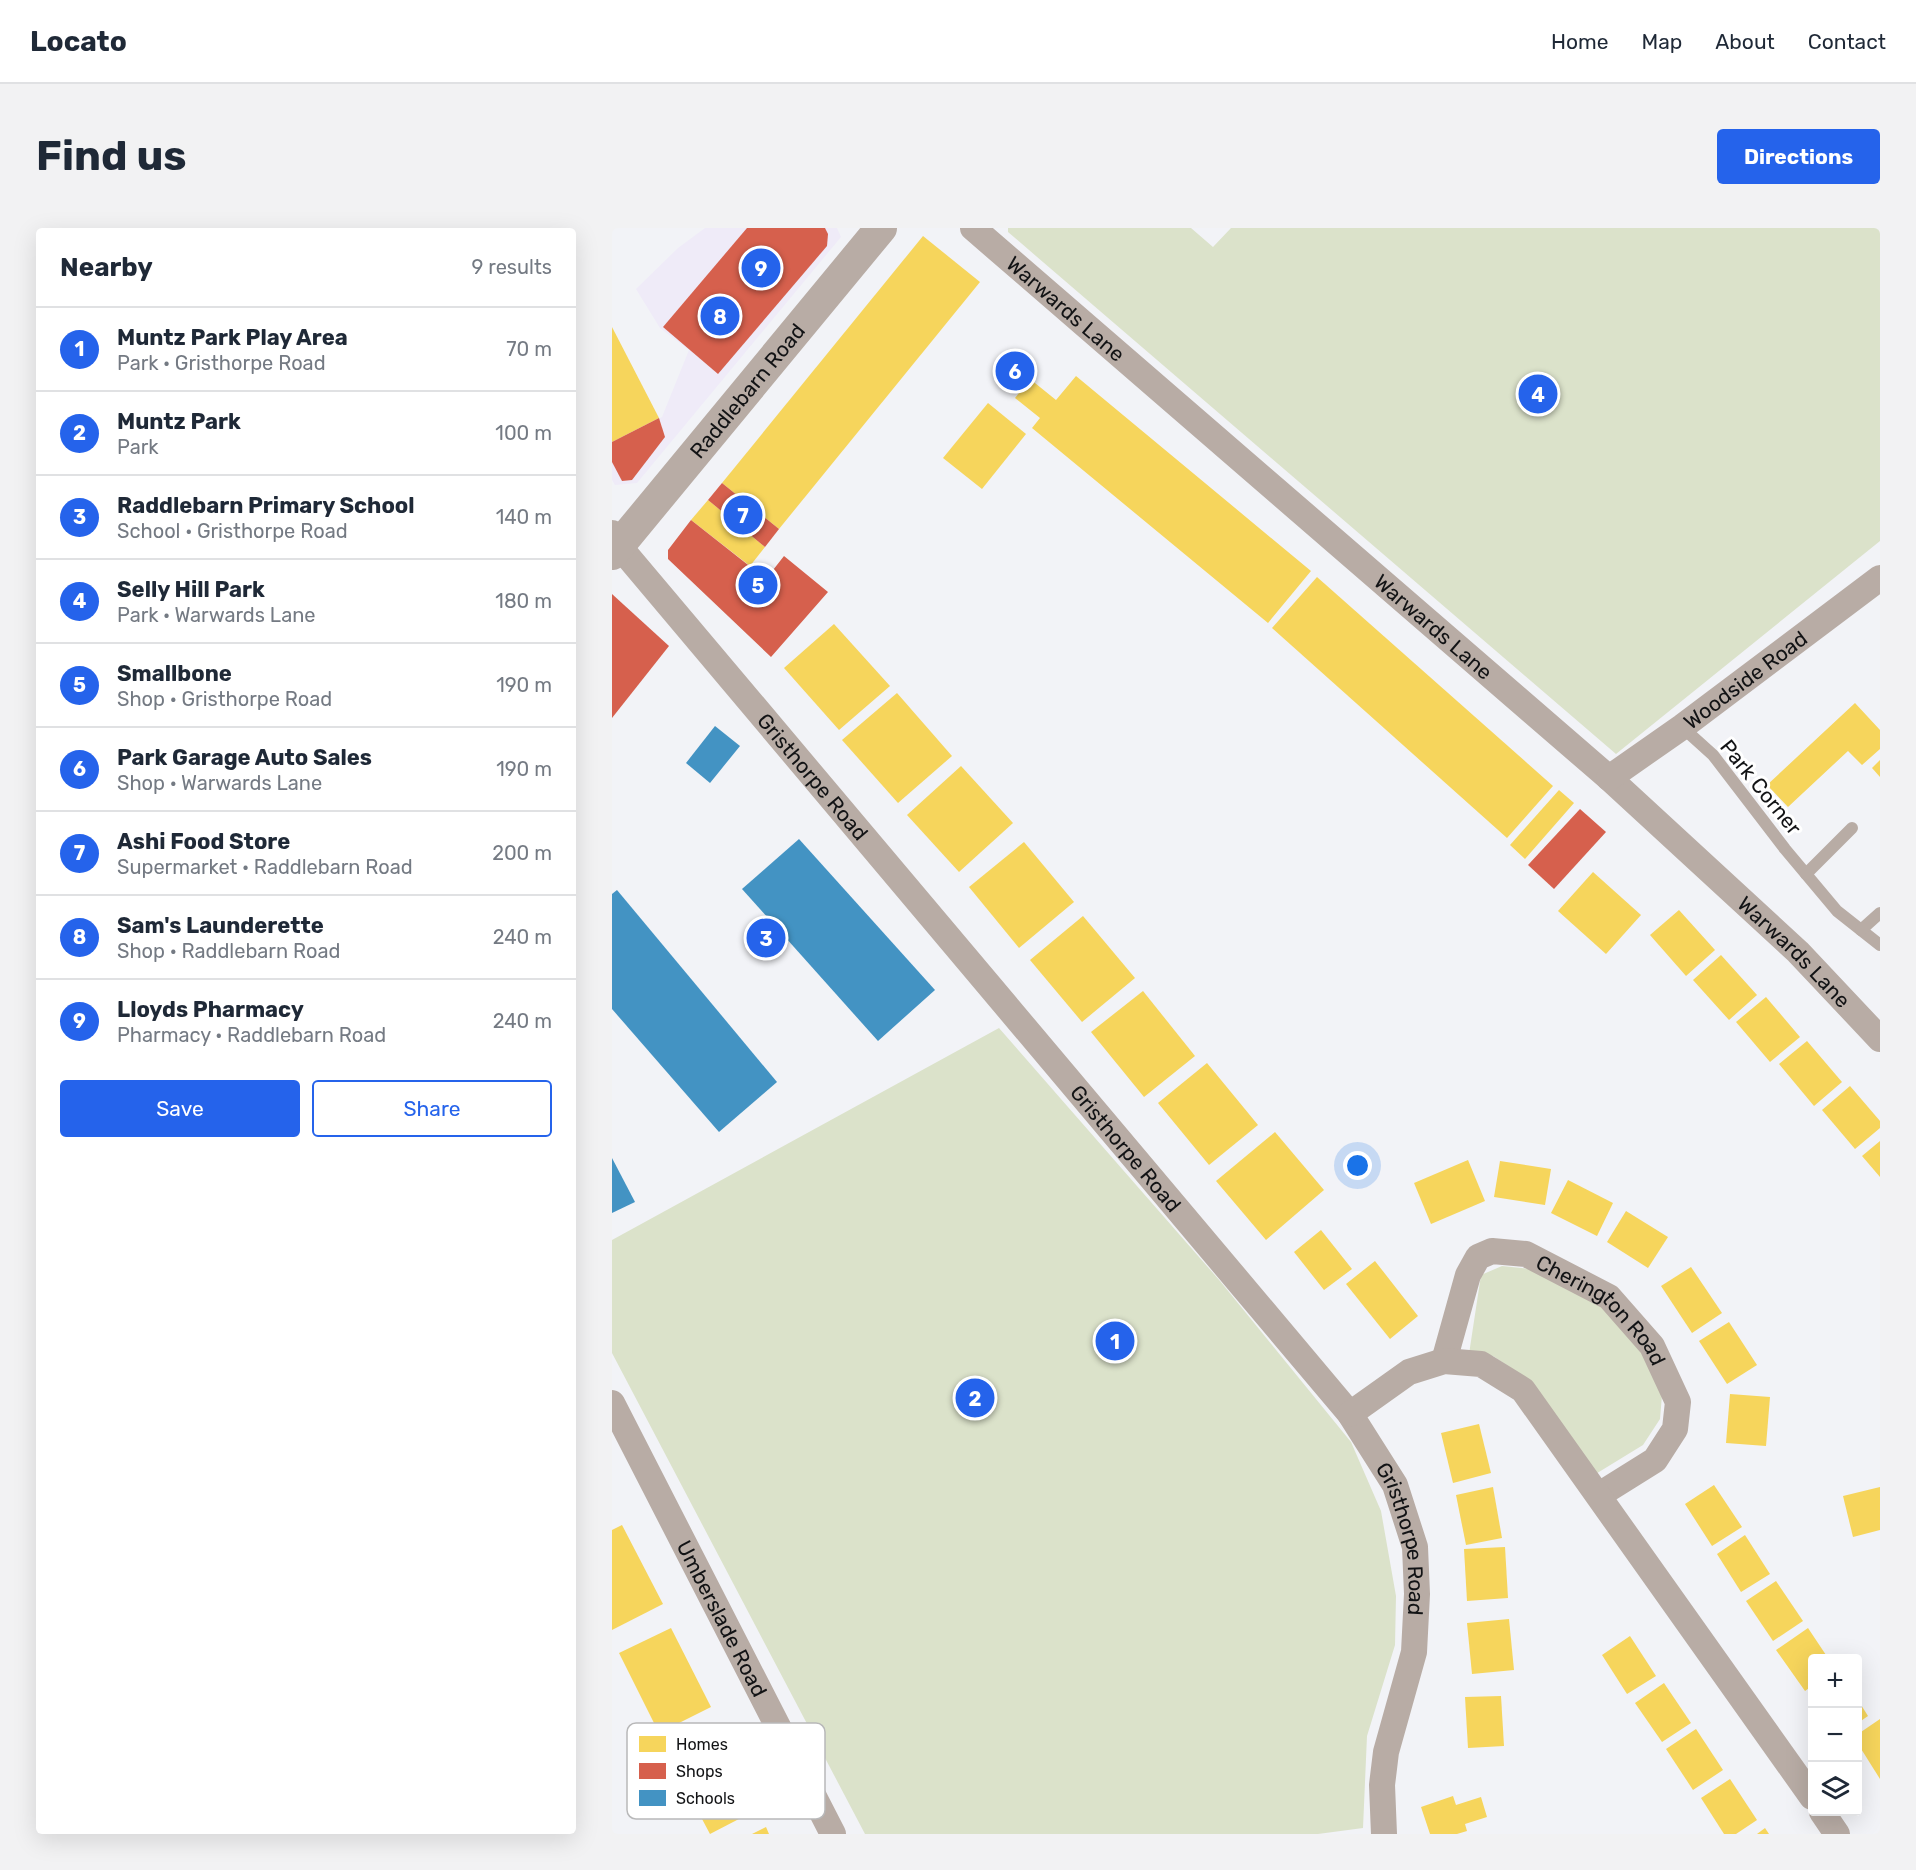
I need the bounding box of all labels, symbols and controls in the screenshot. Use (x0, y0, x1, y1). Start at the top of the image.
text: Locato (30, 25, 127, 58)
text: Home (1551, 29, 1608, 54)
text: Map (1641, 29, 1682, 54)
text: About (1715, 29, 1775, 54)
text: Contact (1808, 29, 1886, 54)
button: Directions (1717, 129, 1880, 184)
text: Find us (36, 131, 187, 181)
pin: 9 (742, 246, 780, 291)
street label: Warwards Lane (1002, 251, 1130, 366)
text: Nearby (60, 252, 153, 283)
text: 9 results (472, 255, 552, 279)
pin: 8 (700, 294, 740, 338)
street label: Raddlebarn Road (684, 318, 810, 463)
text: Muntz Park Play Area (117, 324, 348, 351)
text: 1 (75, 337, 84, 361)
text: 70 m (506, 337, 552, 361)
pin: 6 (996, 348, 1034, 394)
text: Park · Gristhorpe Road (117, 351, 326, 375)
pin: 4 (1518, 372, 1558, 416)
text: Muntz Park (117, 408, 241, 435)
text: 2 (73, 421, 86, 445)
text: 100 m (495, 421, 552, 445)
text: Park (117, 435, 159, 459)
text: Raddlebarn Primary School (117, 492, 415, 519)
pin: 7 (724, 492, 762, 538)
text: 3 (73, 505, 86, 529)
text: 140 m (496, 505, 552, 529)
text: School · Gristhorpe Road (117, 519, 348, 543)
pin: 5 (738, 562, 778, 608)
street label: Warwards Lane (1369, 568, 1498, 684)
text: Selly Hill Park (117, 576, 265, 603)
text: 4 (73, 589, 86, 613)
text: 180 m (495, 589, 552, 613)
text: Park · Warwards Lane (117, 603, 316, 627)
street label: Woodside Road (1678, 625, 1812, 734)
text: Smallbone (117, 660, 232, 687)
text: 5 (73, 673, 86, 697)
text: 190 m (496, 673, 552, 697)
text: Shop · Gristhorpe Road (117, 687, 332, 711)
street label: Gristhorpe Road (752, 708, 874, 845)
street label: Park Corner (1715, 734, 1807, 840)
text: Park Garage Auto Sales (117, 744, 372, 771)
text: 6 (73, 757, 86, 781)
text: 190 m (496, 757, 552, 781)
text: Shop · Warwards Lane (117, 771, 322, 795)
text: Ashi Food Store (117, 828, 290, 855)
text: 7 (74, 841, 85, 865)
text: 200 m (492, 841, 552, 865)
text: Supermarket · Raddlebarn Road (117, 855, 413, 879)
street label: Warwards Lane (1733, 891, 1856, 1012)
text: Sam's Launderette (117, 912, 324, 939)
pin: 3 (746, 916, 786, 960)
text: 8 (73, 925, 86, 949)
text: 240 m (493, 925, 552, 949)
text: Shop · Raddlebarn Road (117, 939, 340, 963)
text: Lloyds Pharmacy (117, 996, 304, 1023)
text: 9 (73, 1009, 86, 1033)
text: 240 m (493, 1009, 552, 1033)
text: Pharmacy · Raddlebarn Road (117, 1023, 386, 1047)
button: Save (60, 1080, 300, 1137)
button: Share (312, 1080, 552, 1137)
street label: Gristhorpe Road (1066, 1080, 1187, 1217)
your location (1343, 1151, 1372, 1180)
street label: Cherington Road (1532, 1249, 1672, 1369)
pin: 1 (1096, 1318, 1134, 1364)
pin: 2 (956, 1376, 994, 1420)
street label: Gristhorpe Road (1371, 1457, 1430, 1616)
street label: Umberslade Road (672, 1536, 773, 1701)
map controls (1808, 1654, 1862, 1816)
button: + (1808, 1654, 1862, 1708)
button: − (1808, 1708, 1862, 1762)
legend (627, 1723, 825, 1819)
text: Homes (676, 1735, 728, 1754)
text: Shops (676, 1762, 723, 1781)
button: layers (1808, 1762, 1862, 1816)
text: Schools (676, 1789, 735, 1808)

